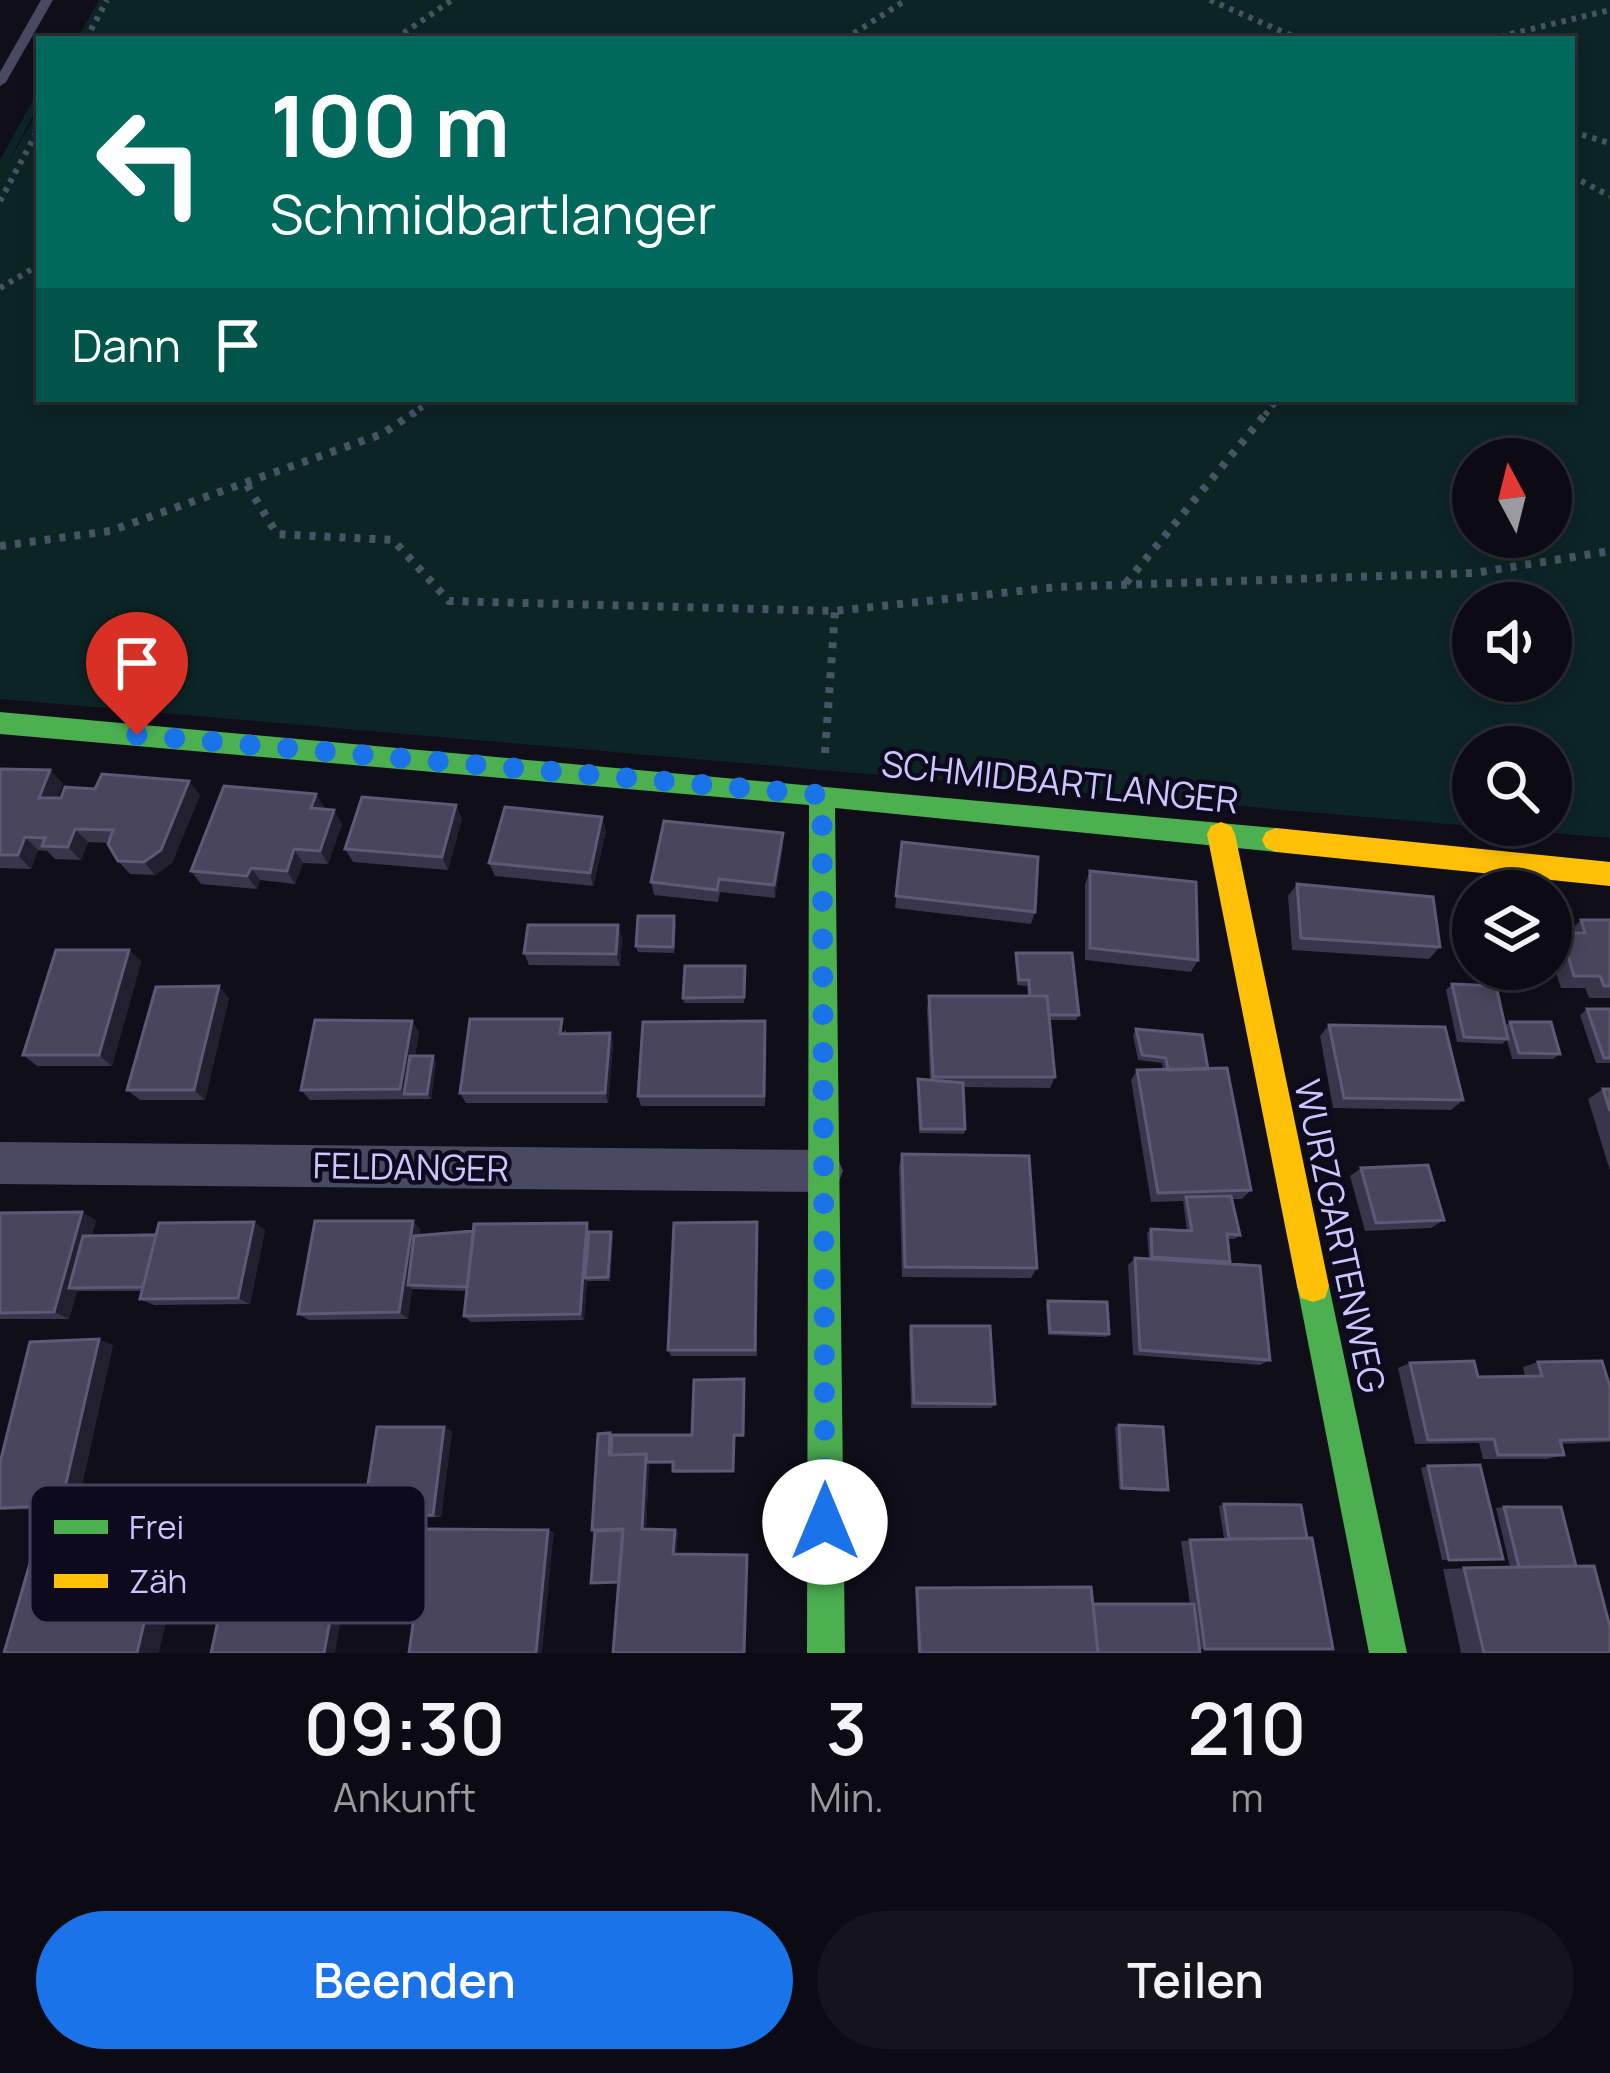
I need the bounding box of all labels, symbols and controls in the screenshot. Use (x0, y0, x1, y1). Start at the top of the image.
text: 100 m (270, 67, 510, 182)
icon: left (72, 84, 228, 240)
text: Schmidbartlanger (270, 176, 716, 250)
icon: arrive (205, 312, 271, 378)
text: Dann (72, 314, 181, 376)
north arrow (1452, 438, 1572, 558)
map controls (1452, 438, 1572, 990)
button: sound (1452, 582, 1572, 702)
pin (86, 612, 188, 735)
icon: arrive (104, 630, 170, 696)
button: search (1452, 726, 1572, 846)
street label: SCHMIDBARTLANGER (879, 738, 1241, 825)
button: layers (1452, 870, 1572, 990)
street label: WURZGARTENWEG (1283, 1075, 1398, 1397)
street label: FELDANGER (312, 1140, 510, 1193)
position arrow (762, 1459, 888, 1585)
legend (30, 1485, 426, 1623)
text: Frei (129, 1504, 184, 1549)
text: Zäh (129, 1558, 187, 1603)
text: 09:30 (304, 1678, 506, 1777)
text: 3 (826, 1678, 867, 1777)
text: 210 (1188, 1678, 1306, 1777)
text: Ankunft (333, 1770, 476, 1824)
text: Min. (809, 1770, 884, 1824)
text: m (1230, 1770, 1264, 1824)
button: Beenden (36, 1911, 793, 2049)
button: Teilen (817, 1911, 1574, 2049)

